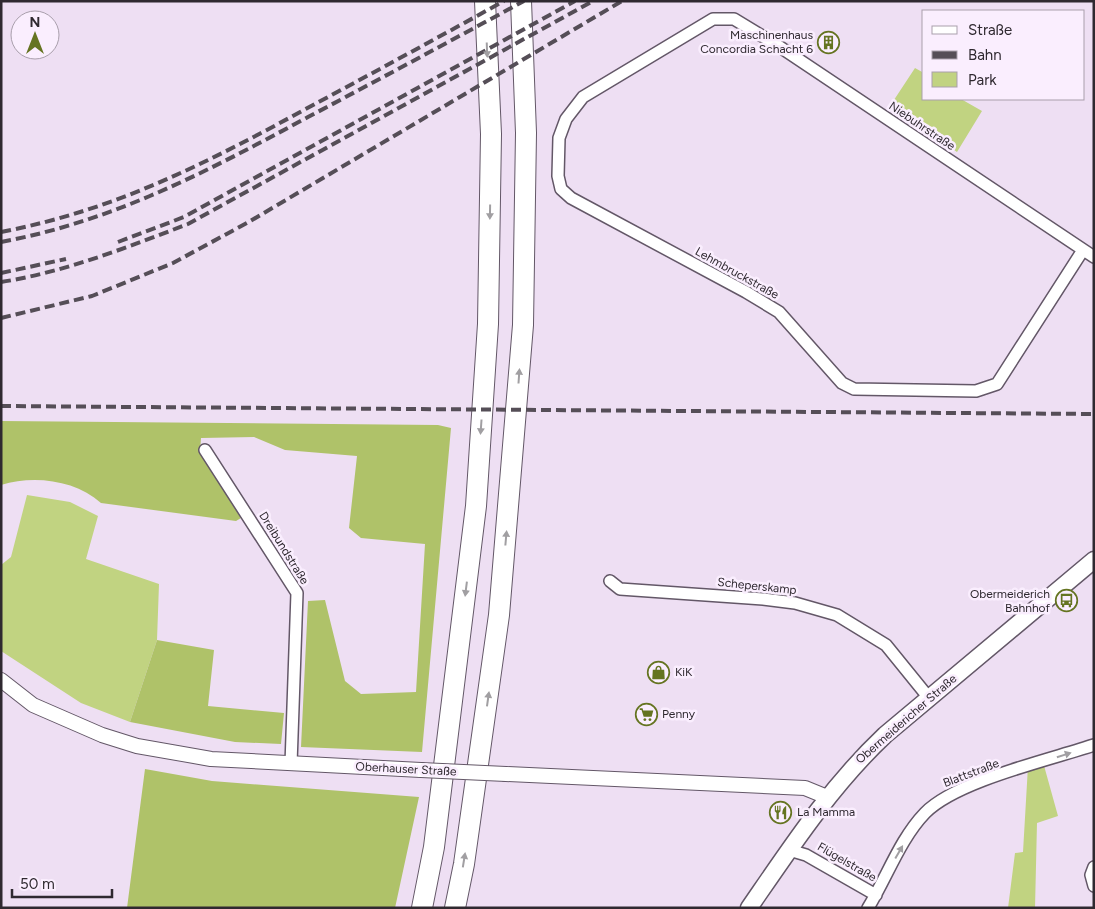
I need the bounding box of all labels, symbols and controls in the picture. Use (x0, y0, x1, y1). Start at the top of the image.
north arrow (10, 10, 60, 60)
legend (922, 10, 1085, 100)
text: N (30, 14, 40, 31)
text: Straße (968, 21, 1012, 39)
place label: Maschinenhaus Concordia Schacht 6 (700, 28, 813, 56)
building icon: Maschinenhaus Concordia Schacht 6 (817, 30, 841, 54)
one-way arrow (484, 42, 492, 58)
text: Bahn (968, 46, 1002, 64)
text: Park (968, 71, 997, 89)
street label: Niebuhrstraße (886, 99, 958, 154)
one-way arrow (485, 205, 493, 221)
street label: Lehmbruckstraße (693, 244, 782, 302)
one-way arrow (516, 367, 524, 383)
one-way arrow (477, 419, 485, 435)
street label: Dreibundstraße (256, 509, 312, 587)
one-way arrow (502, 529, 510, 545)
street label: Scheperskamp (717, 575, 797, 597)
one-way arrow (461, 581, 469, 597)
place label: Obermeiderich Bahnhof (970, 587, 1051, 615)
bus stop icon: Obermeiderich Bahnhof (1054, 589, 1078, 613)
shop icon: KiK (647, 660, 671, 684)
place label: KiK (675, 665, 693, 679)
street label: Obermeidericher Straße (853, 671, 960, 767)
one-way arrow (484, 691, 492, 707)
supermarket icon: Penny (634, 702, 658, 726)
place label: Penny (662, 707, 696, 721)
one-way arrow (1057, 751, 1072, 759)
street label: Blattstraße (941, 756, 1001, 790)
street label: Oberhauser Straße (355, 759, 457, 779)
restaurant icon: La Mamma (769, 800, 793, 824)
place label: La Mamma (797, 805, 855, 819)
street label: Flügelstraße (815, 840, 879, 885)
one-way arrow (895, 846, 904, 859)
one-way arrow (461, 852, 469, 868)
scale bar (12, 866, 112, 898)
text: 50 m (20, 875, 55, 893)

